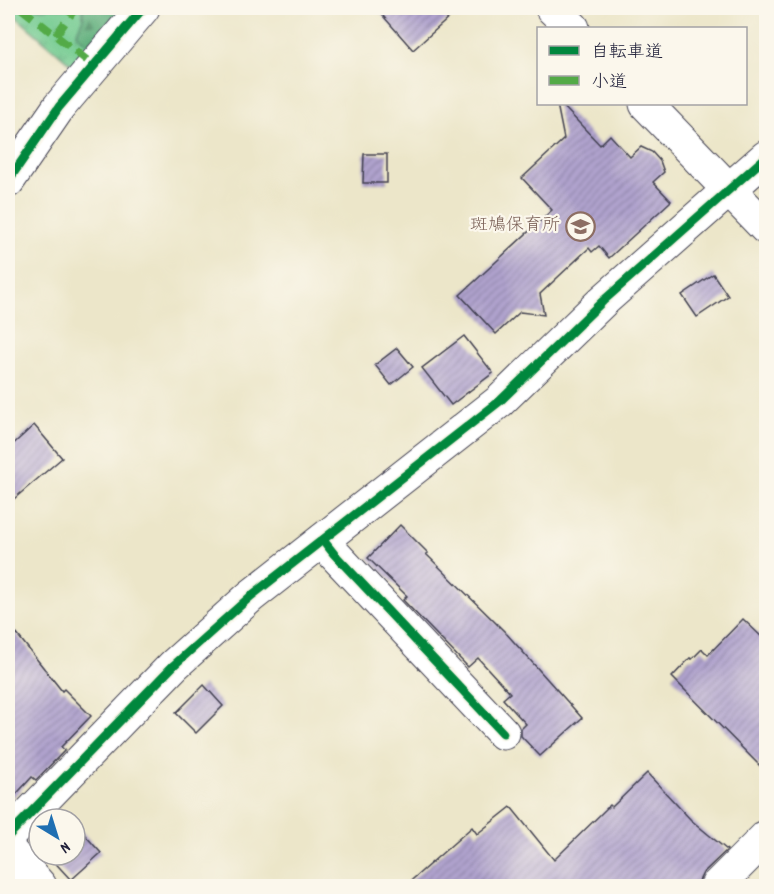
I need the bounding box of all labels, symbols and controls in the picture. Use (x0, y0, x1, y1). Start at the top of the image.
legend (537, 27, 747, 105)
text: 自転車道 (591, 41, 663, 66)
text: 小道 (591, 71, 627, 96)
school or university icon: 斑鳩保育所 (565, 210, 597, 242)
place label: 斑鳩保育所 (470, 214, 560, 239)
north arrow (27, 807, 87, 867)
text: N (54, 835, 75, 858)

